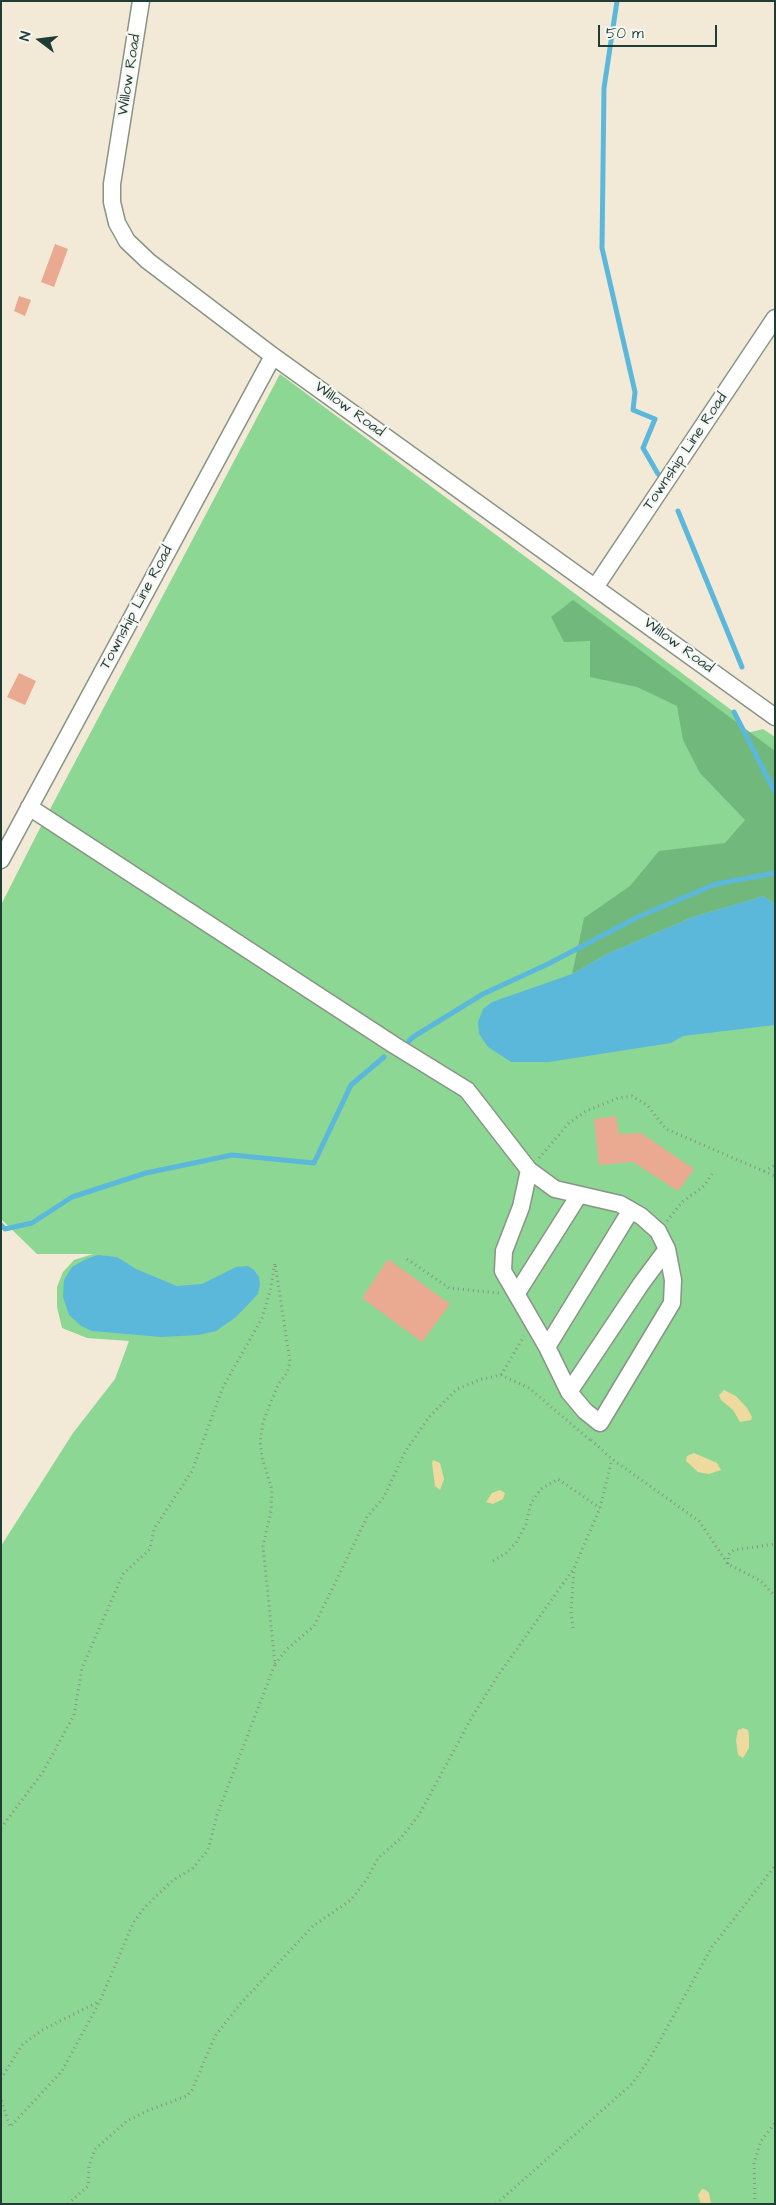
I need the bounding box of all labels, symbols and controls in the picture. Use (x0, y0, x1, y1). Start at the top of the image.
north arrow (15, 15, 65, 65)
scale bar (601, 15, 720, 47)
text: 50 m (606, 23, 644, 44)
text: N (15, 29, 36, 43)
street label: Willow Road (115, 33, 145, 117)
street label: Willow Road (310, 379, 388, 441)
street label: Township Line Road (640, 390, 732, 514)
street label: Township Line Road (97, 543, 177, 673)
street label: Willow Road (639, 615, 717, 677)

